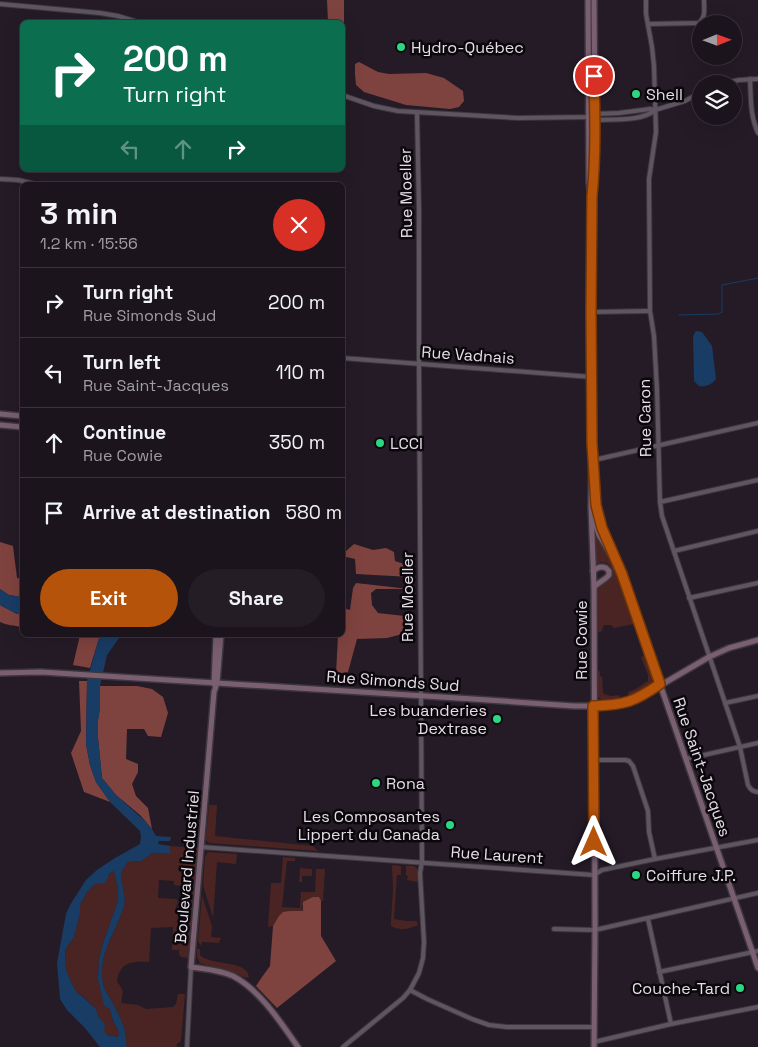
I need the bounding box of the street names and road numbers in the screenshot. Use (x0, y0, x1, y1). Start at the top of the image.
street label: Rue Moeller (395, 148, 417, 238)
street label: Rue Vadnais (421, 341, 515, 369)
street label: Rue Caron (634, 379, 656, 457)
street label: Rue Moeller (397, 552, 418, 642)
street label: Rue Cowie (571, 600, 592, 680)
street label: Rue Simonds Sud (326, 666, 460, 696)
street label: Rue Saint-Jacques (668, 695, 736, 839)
street label: Boulevard Industriel (170, 789, 204, 945)
street label: Rue Laurent (450, 841, 544, 869)

